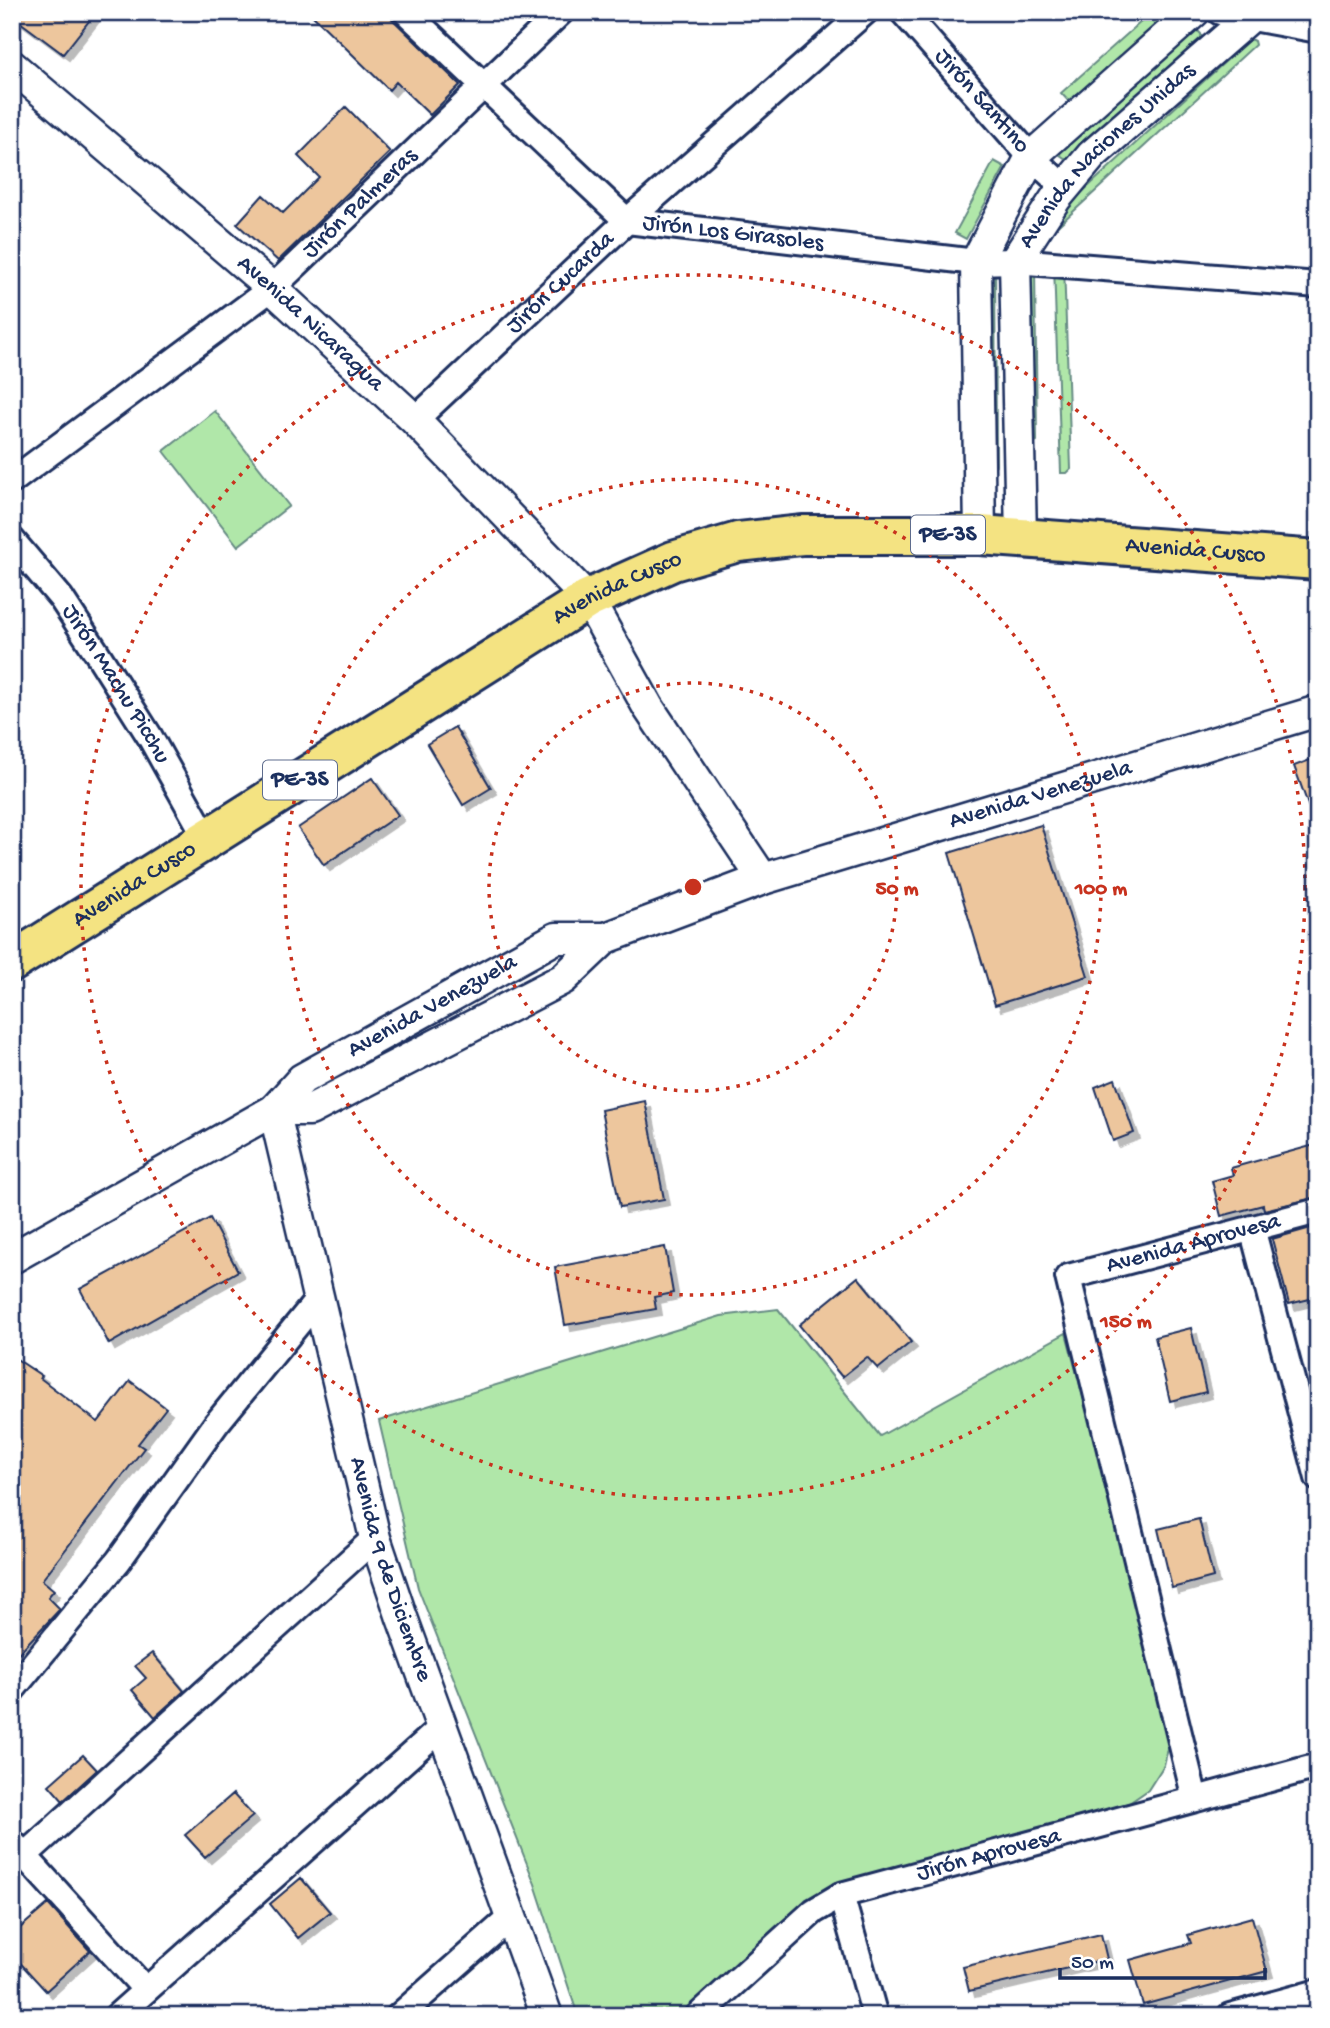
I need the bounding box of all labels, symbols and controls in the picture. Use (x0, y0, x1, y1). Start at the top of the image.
street label: Jirón Santino (928, 43, 1036, 160)
street label: Avenida Naciones Unidas (1012, 56, 1203, 254)
street label: Jirón Palmeras (297, 141, 425, 265)
street label: Jirón Los Girasoles (641, 208, 826, 259)
street label: Jirón Cucarda (501, 225, 621, 341)
street label: Avenida Nicaragua (230, 249, 390, 399)
road number: PE-3S (911, 516, 985, 554)
street label: Avenida Cusco (1124, 531, 1267, 571)
street label: Avenida Cusco (547, 545, 685, 632)
street label: Jirón Machu Picchu (55, 599, 177, 769)
street label: Avenida Venezuela (946, 753, 1136, 836)
road number: PE-3S (263, 760, 337, 800)
street label: Avenida Cusco (67, 835, 202, 934)
centre of rings (681, 875, 705, 899)
text: 50 m (876, 878, 919, 903)
text: 100 m (1074, 878, 1127, 903)
street label: Avenida Venezuela (343, 948, 523, 1065)
street label: Avenida Aprovesa (1103, 1207, 1284, 1281)
text: 150 m (1099, 1311, 1152, 1336)
street label: Avenida 9 de Diciembre (342, 1454, 439, 1686)
street label: Jirón Aprovesa (914, 1822, 1065, 1888)
scale bar (1060, 1937, 1265, 1981)
text: 50 m (1071, 1952, 1114, 1977)

